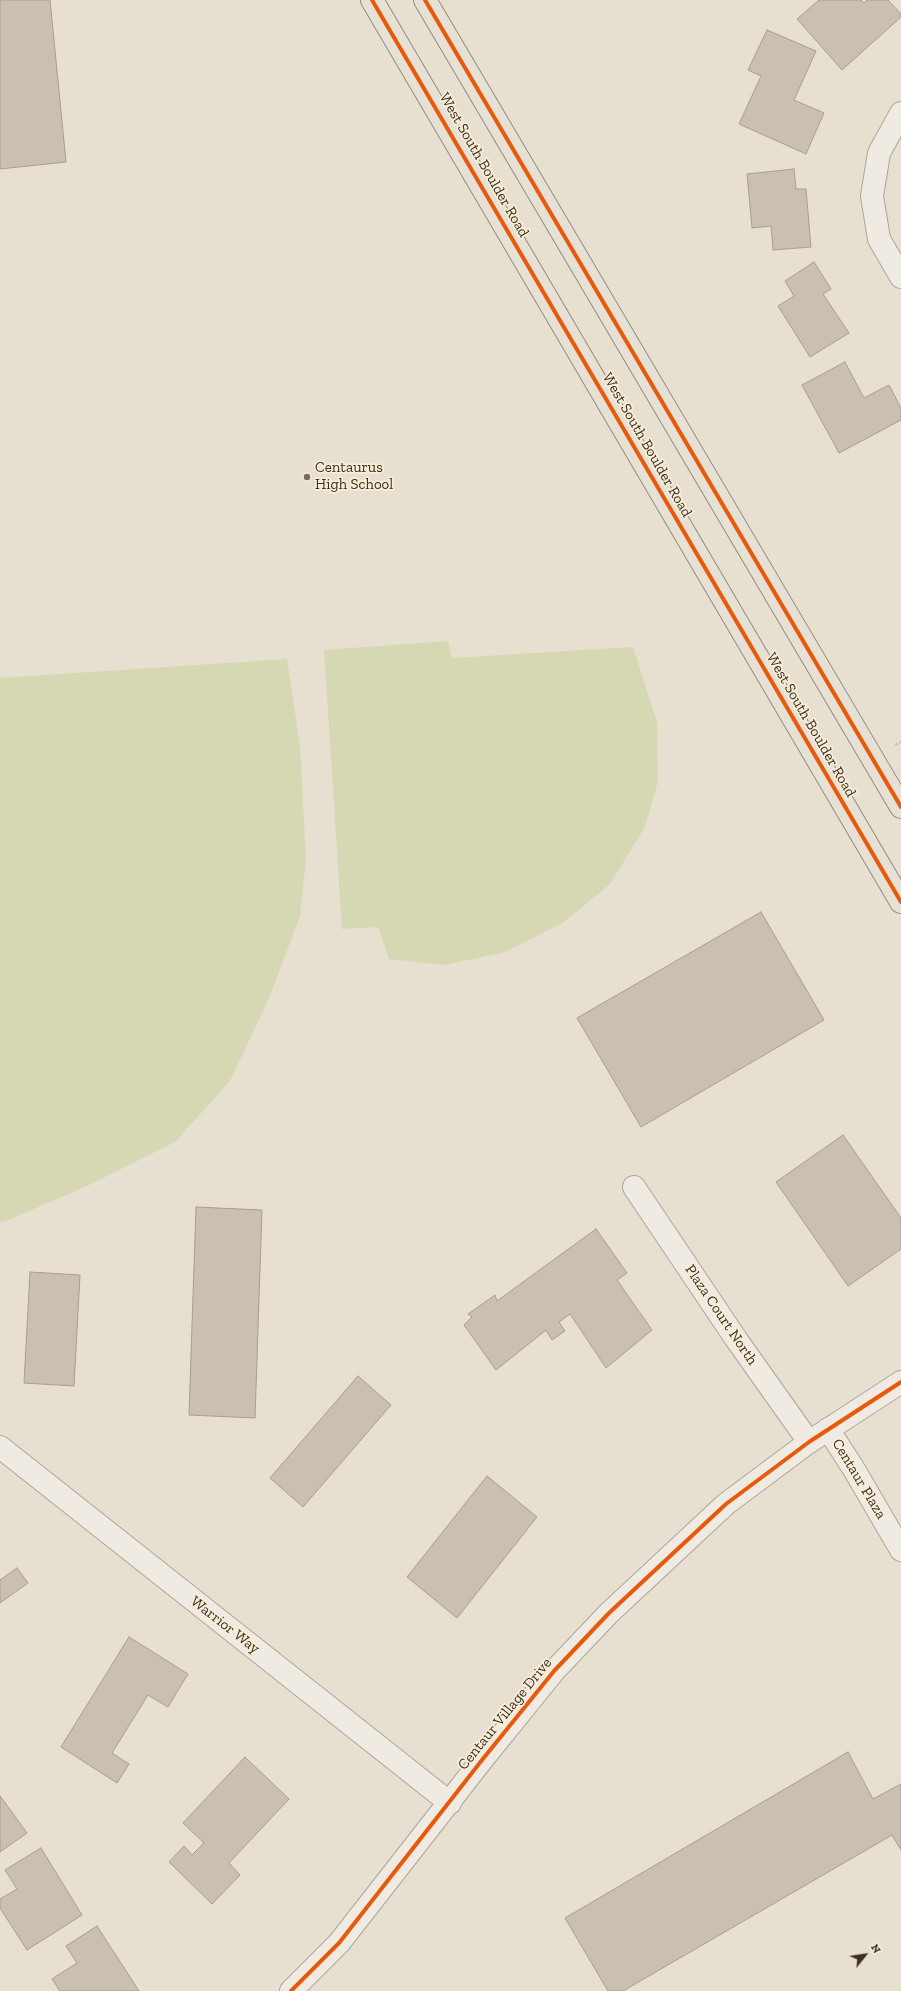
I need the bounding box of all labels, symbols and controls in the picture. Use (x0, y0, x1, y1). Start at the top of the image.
street label: West South Boulder Road (435, 90, 533, 240)
street label: West South Boulder Road (598, 370, 696, 520)
place label: Centaurus High School (315, 459, 393, 494)
marker: Centaurus High School (302, 472, 312, 482)
street label: West South Boulder Road (762, 650, 860, 800)
street label: Plaza Court North (681, 1261, 761, 1369)
street label: Centaur Plaza (828, 1436, 890, 1522)
street label: Warrior Way (187, 1592, 263, 1658)
street label: Centaur Village Drive (454, 1654, 556, 1774)
north arrow (845, 1935, 885, 1975)
text: N (868, 1942, 884, 1956)

